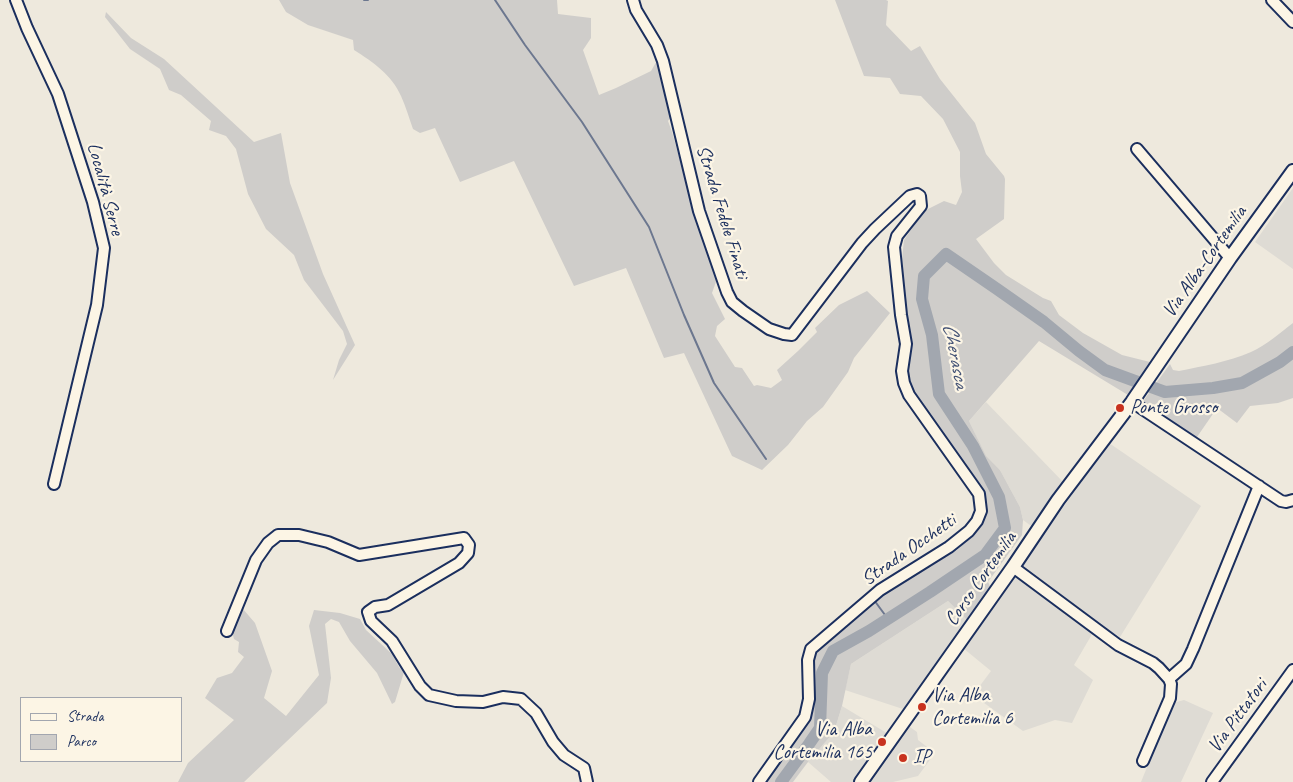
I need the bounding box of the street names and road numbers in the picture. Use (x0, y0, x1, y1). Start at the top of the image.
street label: Località Serre (81, 140, 129, 238)
street label: Strada Fedele Finati (690, 142, 754, 282)
street label: Via Alba-Cortemilia (1158, 202, 1252, 322)
street label: Strada Occhetti (857, 509, 961, 591)
street label: Corso Cortemilia (940, 527, 1022, 631)
street label: Via Pittatori (1203, 674, 1273, 758)

